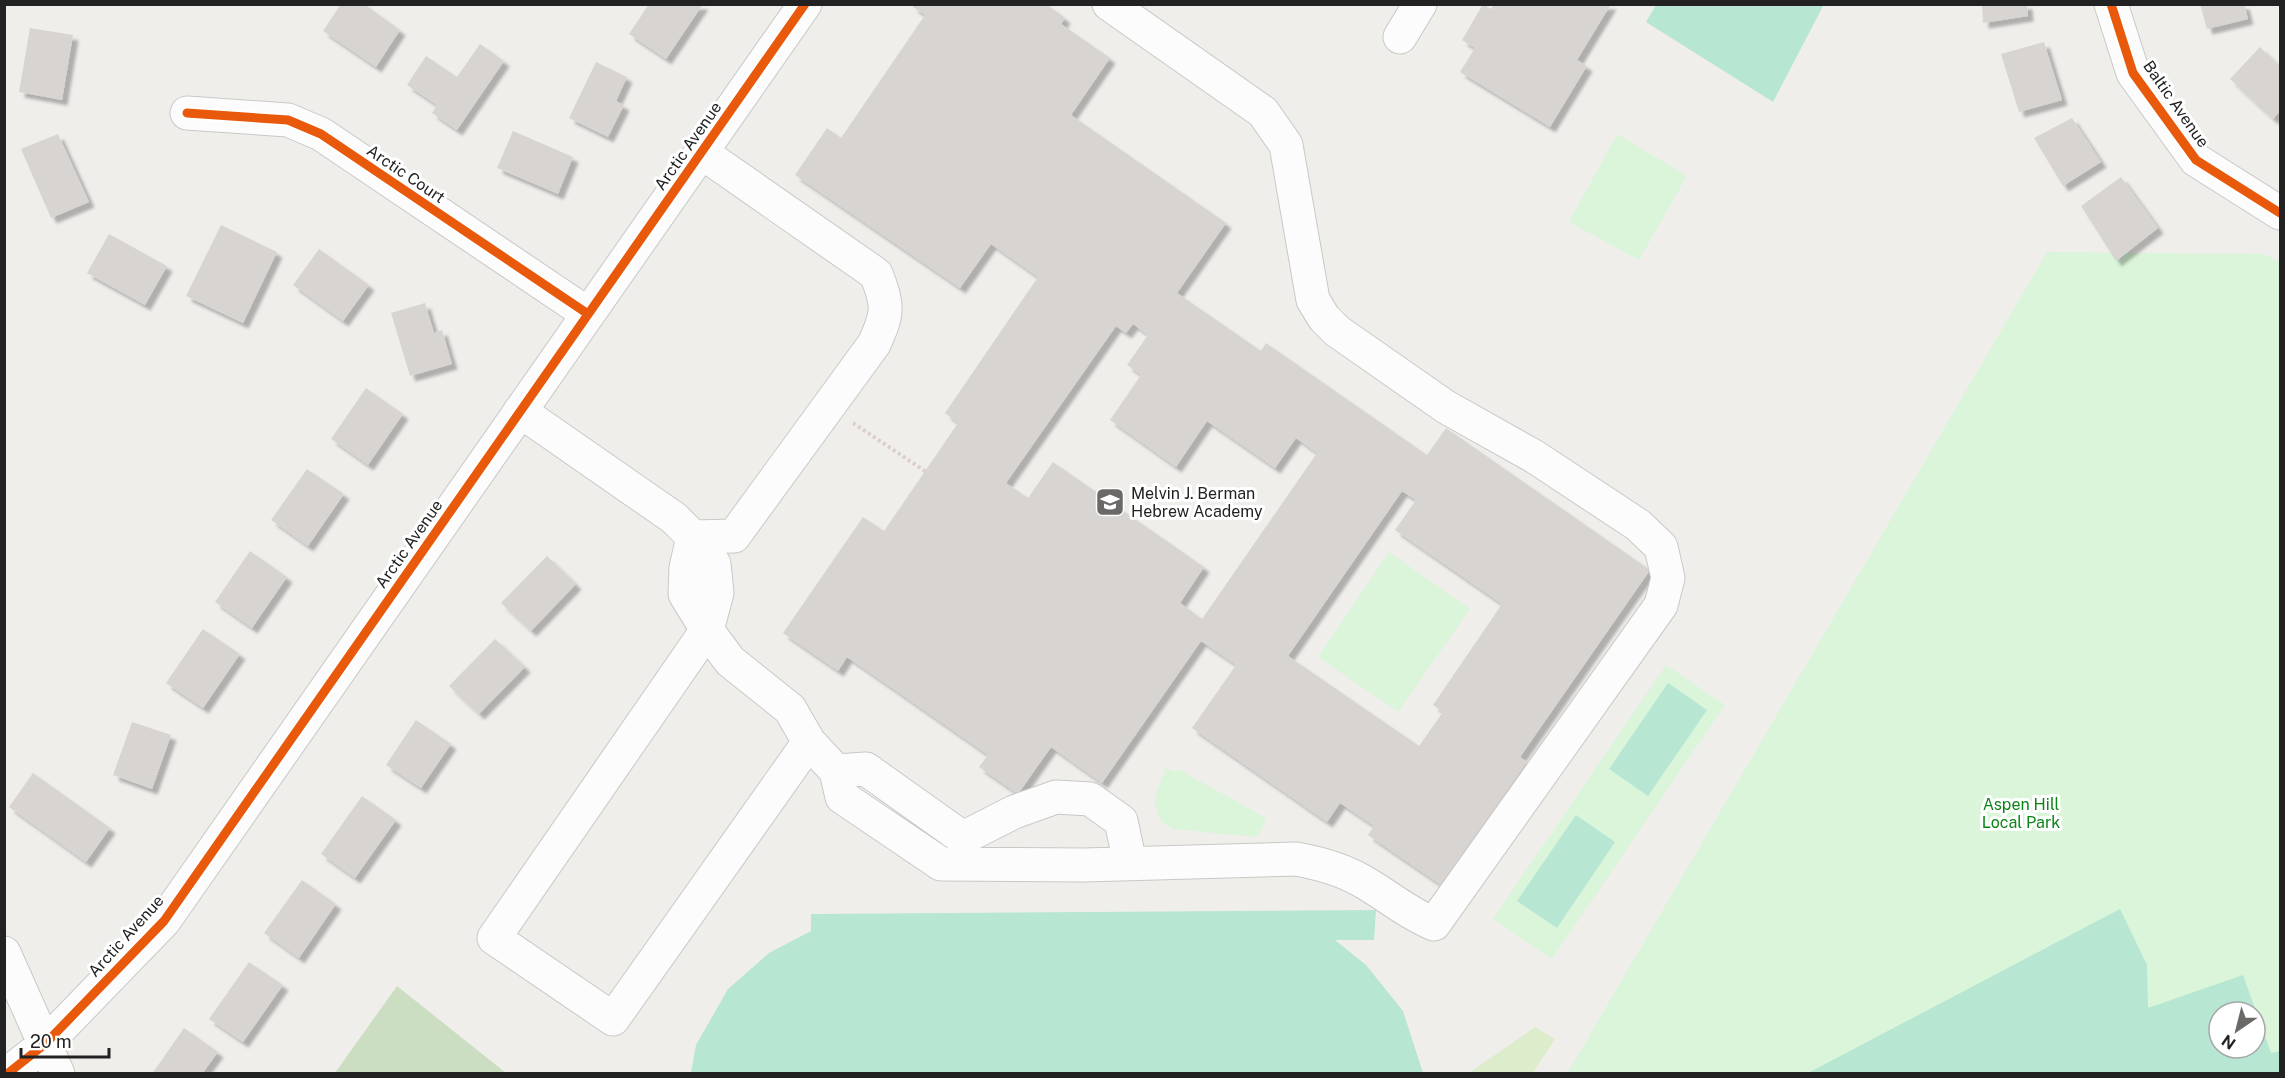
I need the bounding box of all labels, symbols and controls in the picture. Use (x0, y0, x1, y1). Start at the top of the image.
street label: Baltic Avenue (2139, 57, 2213, 151)
street label: Arctic Avenue (651, 98, 725, 194)
street label: Arctic Court (363, 141, 449, 207)
place label: Melvin J. Berman Hebrew Academy (1131, 484, 1263, 521)
school or university icon: Melvin J. Berman Hebrew Academy (1094, 486, 1126, 518)
street label: Arctic Avenue (372, 496, 446, 592)
park label: Aspen Hill Local Park (1982, 795, 2060, 832)
street label: Arctic Avenue (84, 891, 168, 981)
north arrow (2207, 1000, 2267, 1060)
scale bar (21, 1021, 110, 1059)
text: 20 m (30, 1031, 72, 1052)
text: N (2218, 1031, 2239, 1053)

